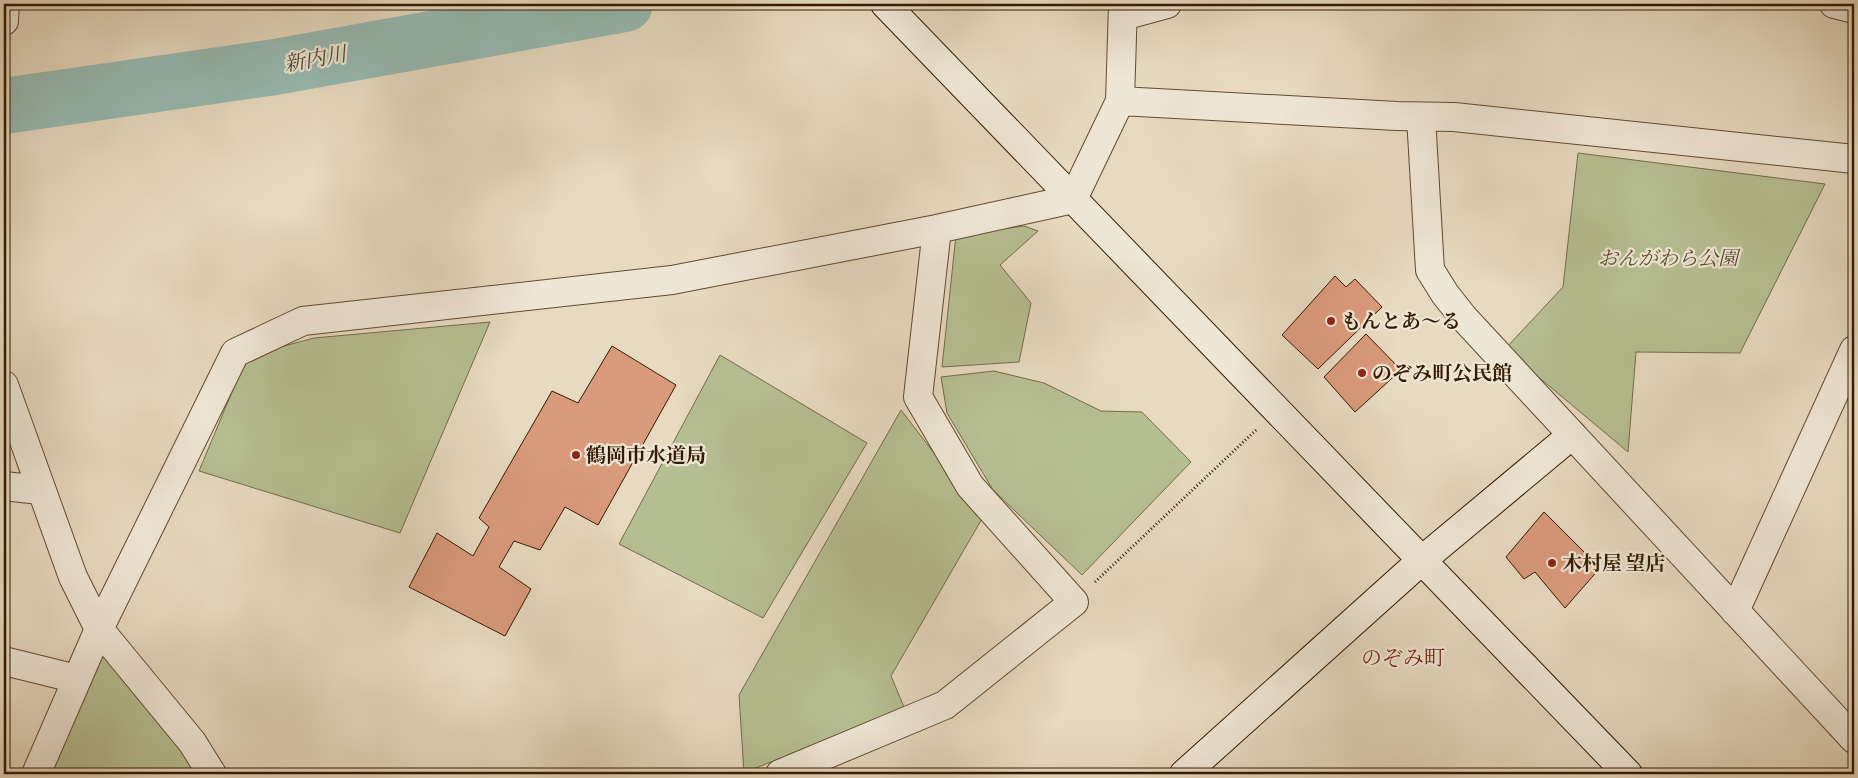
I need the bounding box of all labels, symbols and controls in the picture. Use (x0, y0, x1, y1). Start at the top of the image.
water label: 新内川 (282, 41, 350, 78)
park label: おんがわら公園 (1598, 247, 1741, 272)
place label: もんとあ～る (1341, 310, 1461, 335)
marker: もんとあ～る (1325, 315, 1337, 327)
place label: のぞみ町公民館 (1372, 362, 1512, 387)
marker: のぞみ町公民館 (1356, 367, 1368, 379)
place label: 鶴岡市水道局 (586, 444, 706, 469)
marker: 鶴岡市水道局 (570, 449, 582, 461)
place label: 木村屋 望店 (1562, 552, 1665, 577)
marker: 木村屋 望店 (1546, 557, 1558, 569)
district label: のぞみ町 (1361, 646, 1445, 672)

